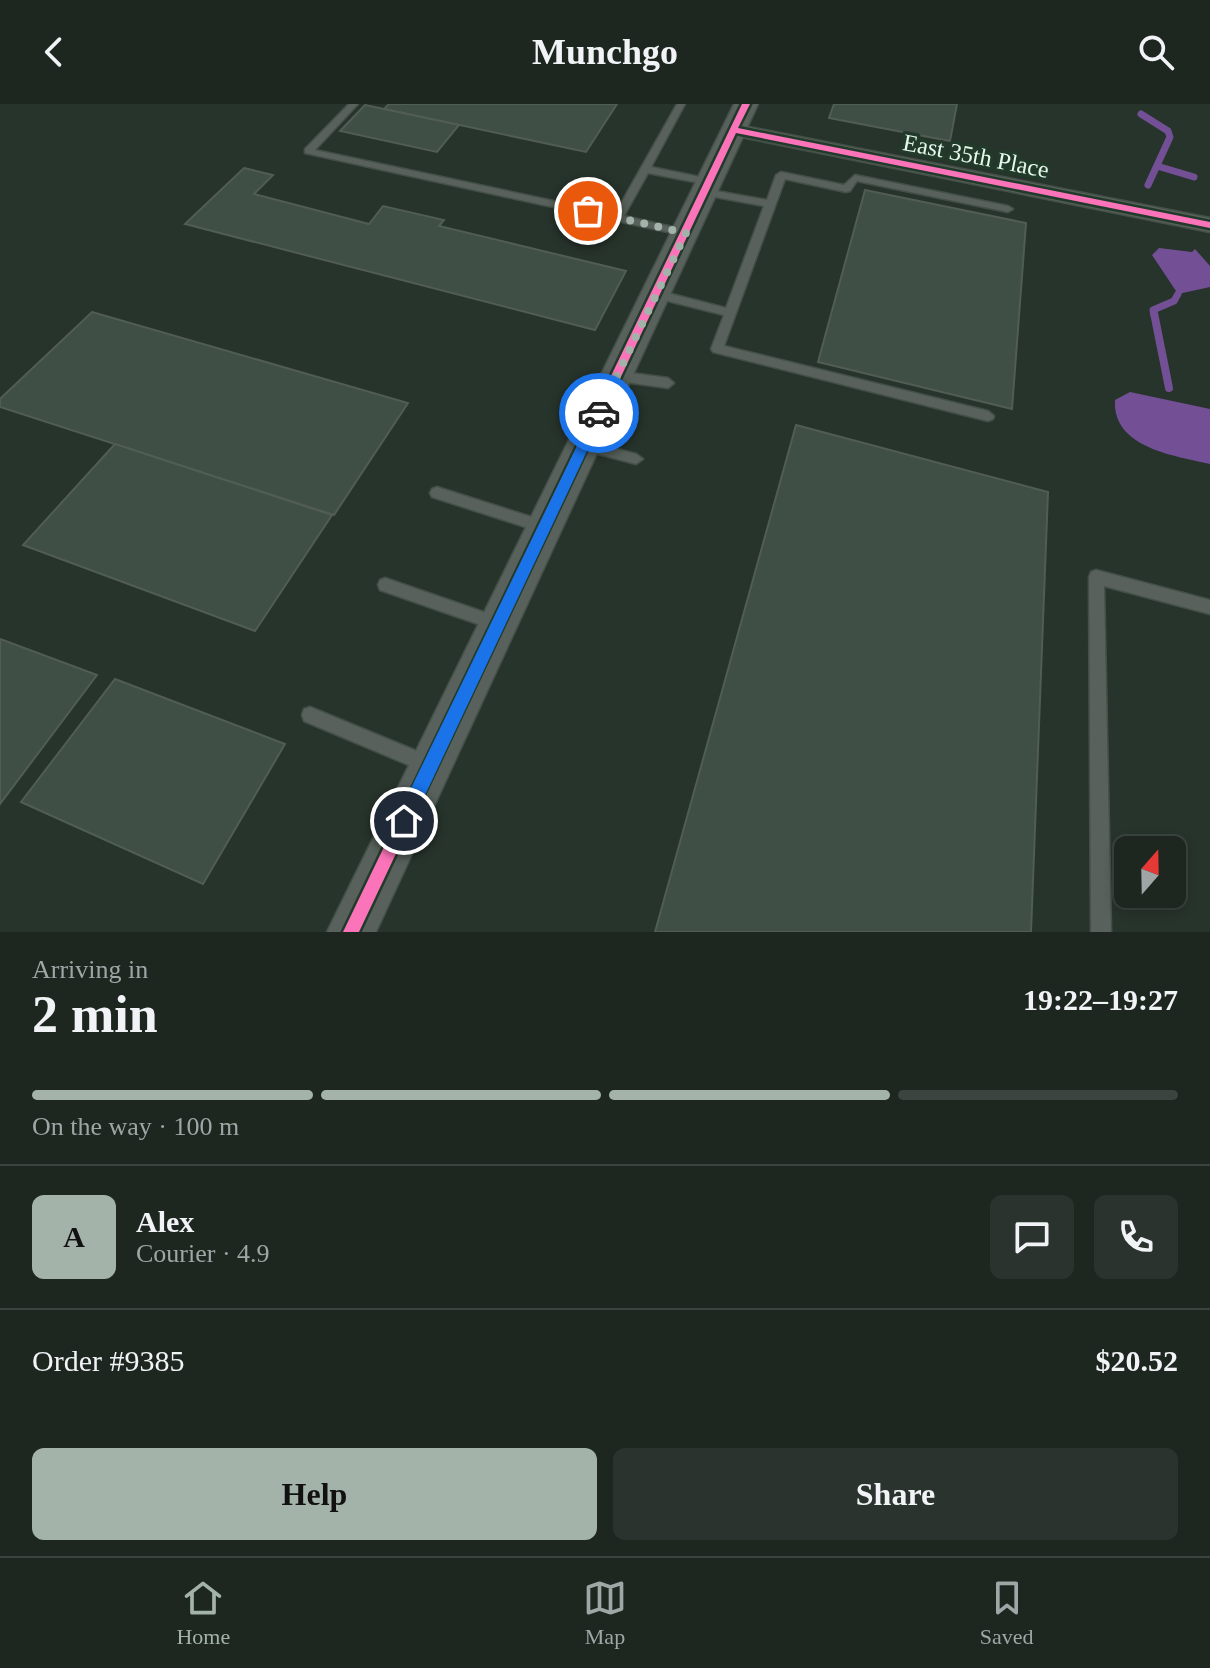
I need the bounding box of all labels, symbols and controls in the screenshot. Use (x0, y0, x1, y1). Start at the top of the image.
icon: back (32, 30, 76, 74)
icon: search (1134, 30, 1178, 74)
text: Munchgo (532, 32, 678, 72)
street label: East 35th Place (901, 129, 1051, 183)
pin (554, 177, 622, 245)
icon: bag (566, 189, 610, 233)
courier (559, 373, 639, 453)
icon: car (577, 391, 621, 435)
pin (370, 787, 438, 855)
icon: home (382, 799, 426, 843)
north arrow (1114, 836, 1186, 908)
map controls (1114, 836, 1186, 908)
text: Arriving in (32, 955, 148, 984)
text: 19:22–19:27 (1023, 983, 1178, 1016)
text: 2 min (32, 986, 158, 1043)
text: On the way · 100 m (32, 1112, 239, 1141)
button: chat (990, 1195, 1074, 1279)
button: phone (1094, 1195, 1178, 1279)
text: Alex (136, 1205, 194, 1238)
text: A (63, 1220, 85, 1253)
text: Courier · 4.9 (136, 1239, 270, 1268)
text: Order #9385 (32, 1344, 184, 1377)
text: $20.52 (1096, 1344, 1178, 1377)
button: Help (32, 1448, 597, 1540)
button: Share (613, 1448, 1178, 1540)
tab: Home (176, 1576, 230, 1650)
tab: Map (583, 1576, 627, 1650)
tab: Saved (980, 1576, 1034, 1650)

